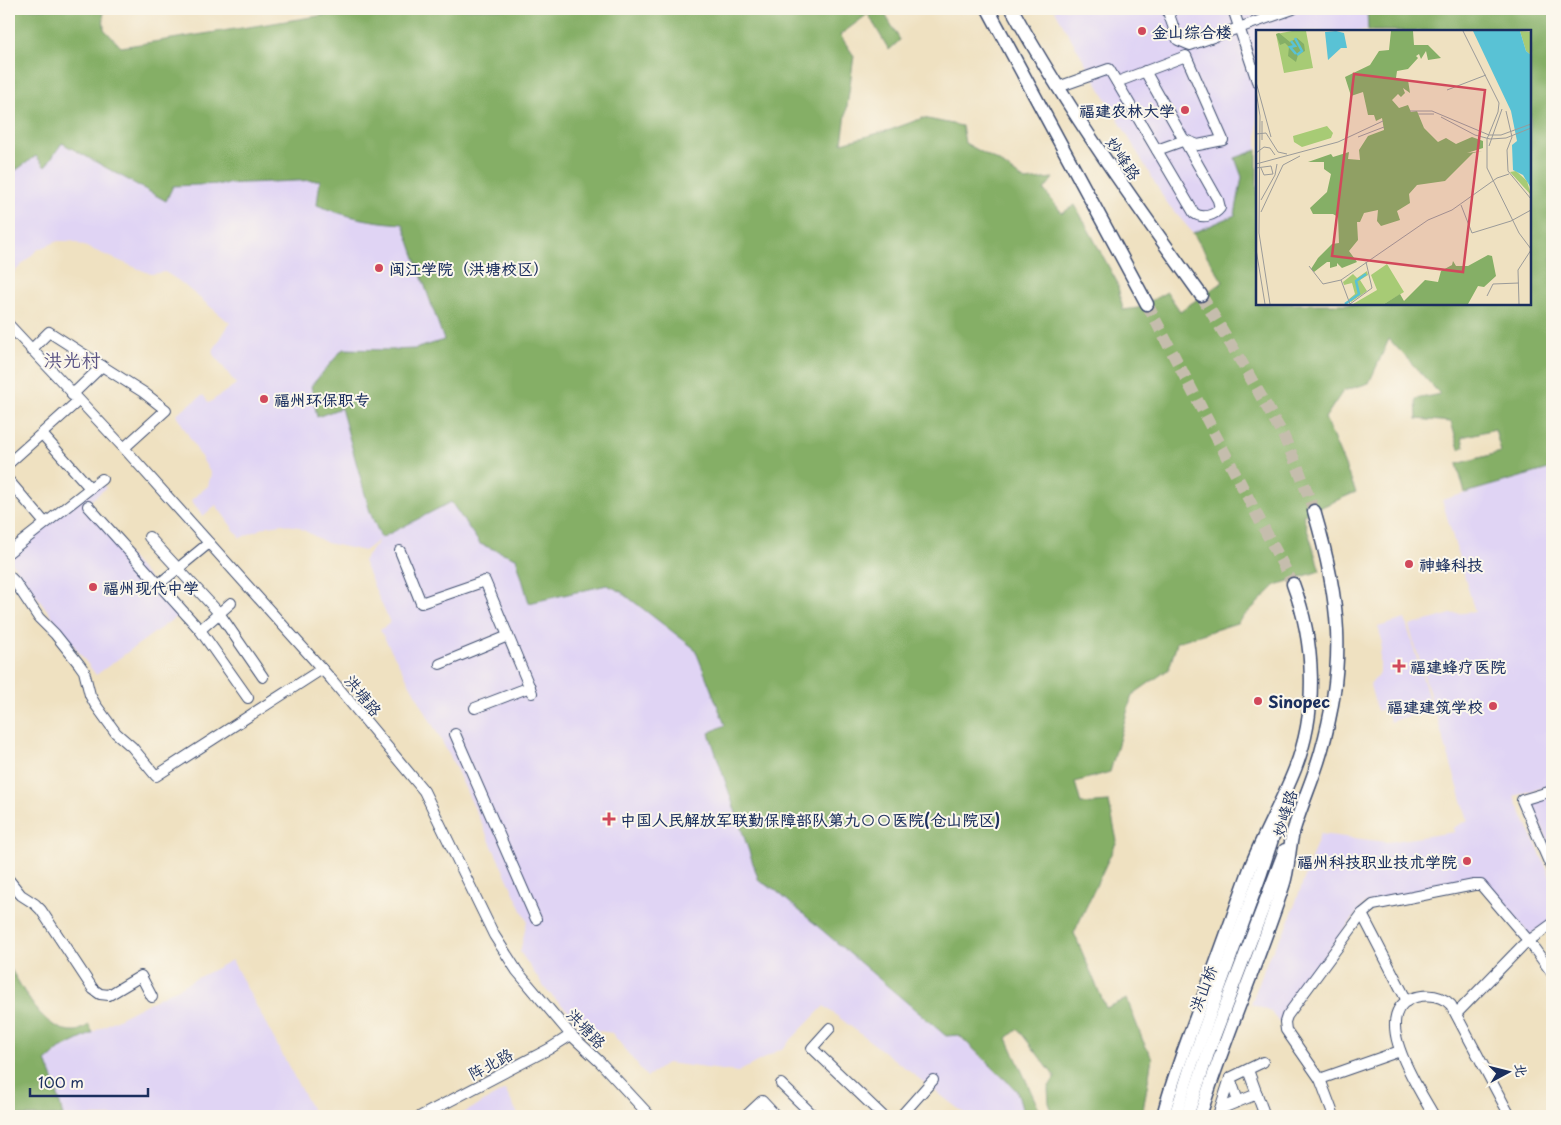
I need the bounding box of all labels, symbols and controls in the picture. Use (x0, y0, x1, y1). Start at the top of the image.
place label: 金山综合楼 (1152, 19, 1232, 43)
marker: 金山综合楼 (1136, 25, 1148, 37)
inset map (1256, 30, 1531, 305)
place label: 福建农林大学 (1079, 98, 1175, 122)
marker: 福建农林大学 (1179, 104, 1191, 116)
street label: 妙峰路 (1101, 131, 1147, 185)
place label: 闽江学院（洪塘校区） (389, 256, 549, 280)
marker: 闽江学院（洪塘校区） (373, 262, 385, 274)
district label: 洪光村 (43, 345, 101, 373)
place label: 福州环保职专 (274, 387, 370, 411)
marker: 福州环保职专 (258, 393, 270, 405)
place label: 神蜂科技 (1419, 552, 1483, 576)
marker: 神蜂科技 (1403, 558, 1415, 570)
place label: 福州现代中学 (103, 575, 199, 599)
marker: 福州现代中学 (87, 581, 99, 593)
place label: 福建蜂疗医院 (1410, 654, 1506, 678)
marker: 福建蜂疗医院 (1392, 659, 1406, 673)
street label: 洪塘路 (340, 669, 388, 721)
place label: Sinopec (1268, 689, 1330, 713)
place label: 福建建筑学校 (1387, 694, 1483, 718)
marker: Sinopec (1252, 695, 1264, 707)
marker: 福建建筑学校 (1487, 700, 1499, 712)
street label: 妙峰路 (1266, 787, 1302, 839)
place label: 中国人民解放军联勤保障部队第九〇〇医院(仓山院区) (620, 807, 1000, 831)
marker: 中国人民解放军联勤保障部队第九〇〇医院(仓山院区) (602, 812, 616, 826)
place label: 福州科技职业技术学院 (1297, 849, 1457, 873)
marker: 福州科技职业技术学院 (1461, 855, 1473, 867)
street label: 洪山桥 (1182, 961, 1222, 1015)
street label: 洪塘路 (562, 1002, 612, 1054)
street label: 阵北路 (463, 1041, 517, 1085)
north arrow (1484, 1048, 1534, 1098)
text: 北 (1510, 1062, 1533, 1079)
scale bar (30, 1065, 148, 1097)
text: 100 m (38, 1070, 84, 1093)

